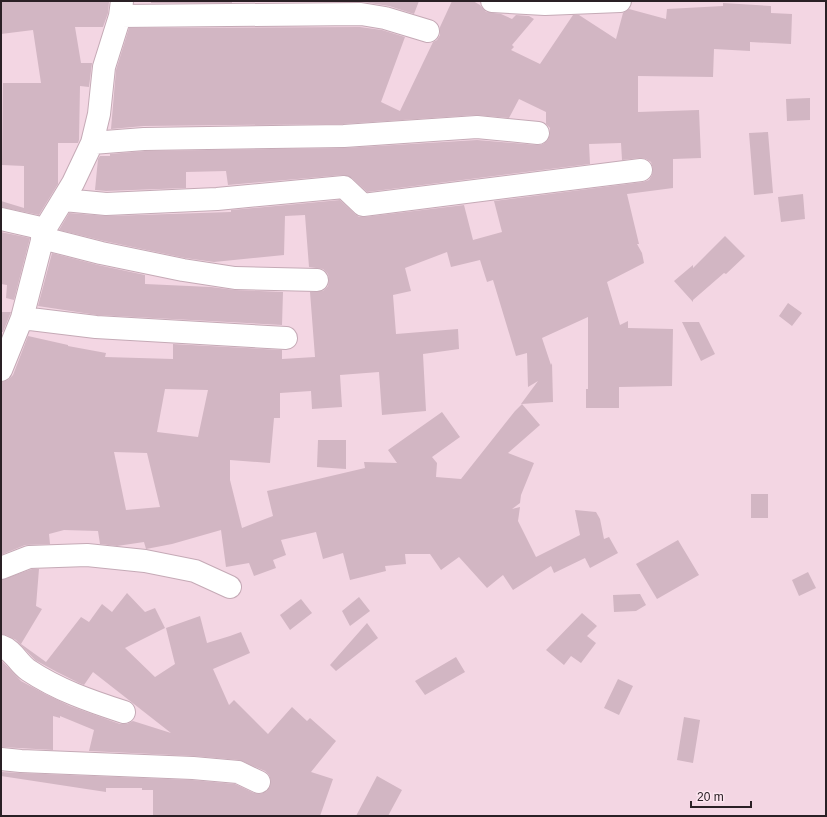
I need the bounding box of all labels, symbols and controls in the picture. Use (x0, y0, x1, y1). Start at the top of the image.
scale bar (691, 783, 751, 809)
text: 20 m (697, 790, 724, 804)

